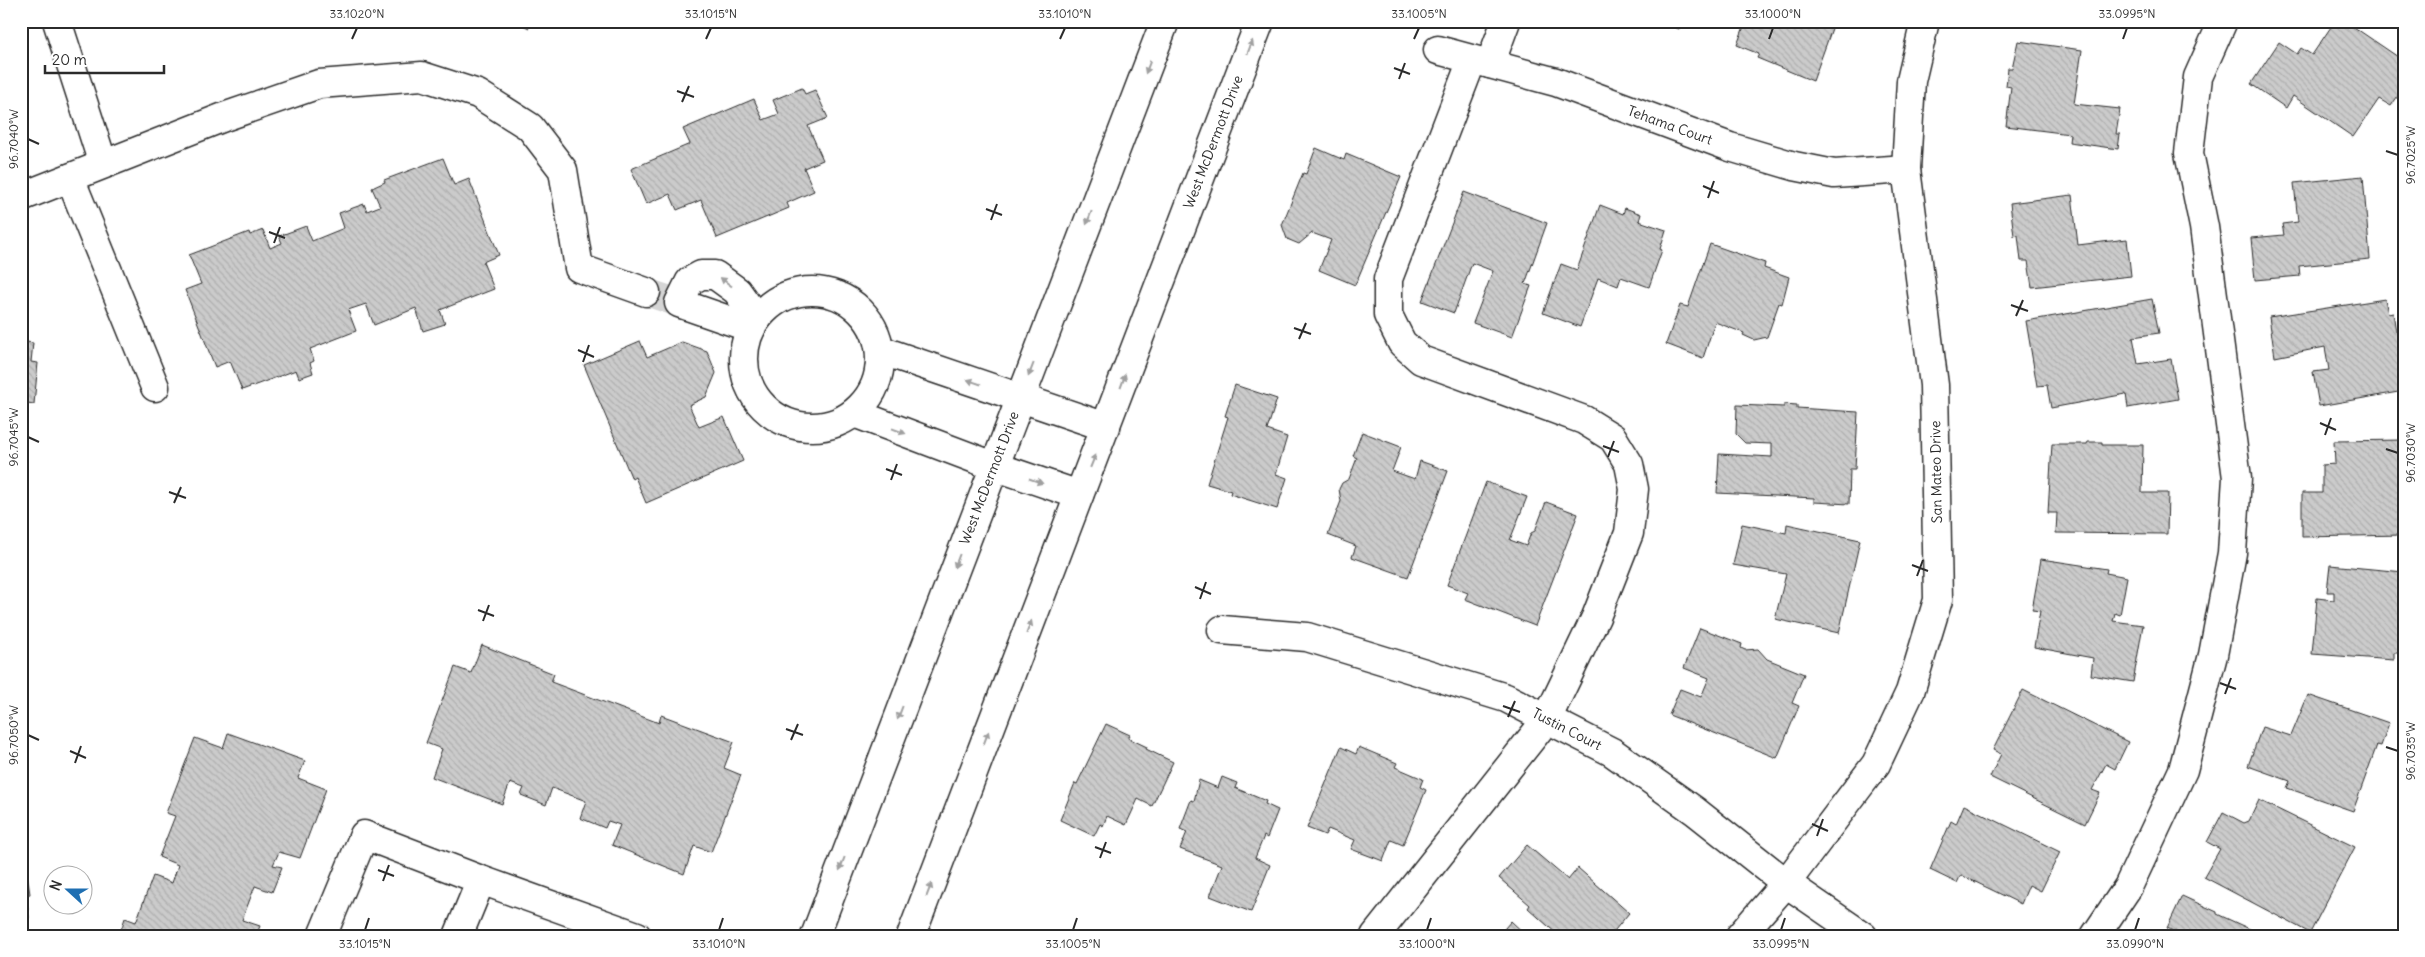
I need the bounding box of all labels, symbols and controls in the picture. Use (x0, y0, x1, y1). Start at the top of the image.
text: 33.1020°N (329, 6, 385, 21)
text: 33.1015°N (685, 6, 737, 21)
text: 33.1010°N (1038, 6, 1092, 21)
text: 33.1005°N (1391, 6, 1447, 21)
text: 33.1000°N (1745, 6, 1801, 21)
text: 33.0995°N (2098, 6, 2156, 21)
one-way arrow (1246, 40, 1254, 55)
scale bar (45, 42, 164, 74)
text: 20 m (52, 50, 87, 69)
one-way arrow (1143, 60, 1151, 74)
street label: West McDermott Drive (1179, 73, 1247, 211)
street label: Tehama Court (1625, 101, 1715, 149)
text: 96.7040°W (6, 109, 21, 169)
text: 96.7025°W (2403, 126, 2418, 184)
one-way arrow (1085, 211, 1092, 226)
one-way arrow (720, 277, 733, 288)
one-way arrow (1027, 363, 1035, 378)
one-way arrow (1120, 374, 1127, 389)
one-way arrow (967, 378, 982, 385)
text: 96.7045°W (6, 407, 21, 466)
street label: West McDermott Drive (955, 409, 1023, 547)
street label: San Mateo Drive (1926, 420, 1946, 524)
text: 96.7030°W (2403, 423, 2418, 483)
one-way arrow (892, 427, 907, 435)
one-way arrow (1089, 453, 1097, 468)
one-way arrow (1029, 478, 1044, 485)
one-way arrow (953, 554, 961, 568)
one-way arrow (1026, 619, 1033, 634)
street label: Tustin Court (1529, 704, 1605, 754)
text: 96.7050°W (6, 705, 21, 765)
one-way arrow (896, 705, 903, 720)
text: 96.7035°W (2403, 722, 2418, 780)
one-way arrow (982, 730, 990, 745)
one-way arrow (838, 857, 845, 872)
north arrow (42, 864, 92, 914)
text: N (46, 878, 66, 893)
one-way arrow (925, 883, 933, 897)
text: 33.1015°N (339, 936, 391, 951)
text: 33.1010°N (692, 936, 746, 951)
text: 33.1005°N (1045, 936, 1101, 951)
text: 33.1000°N (1399, 936, 1455, 951)
text: 33.0995°N (1752, 936, 1810, 951)
text: 33.0990°N (2106, 936, 2164, 951)

